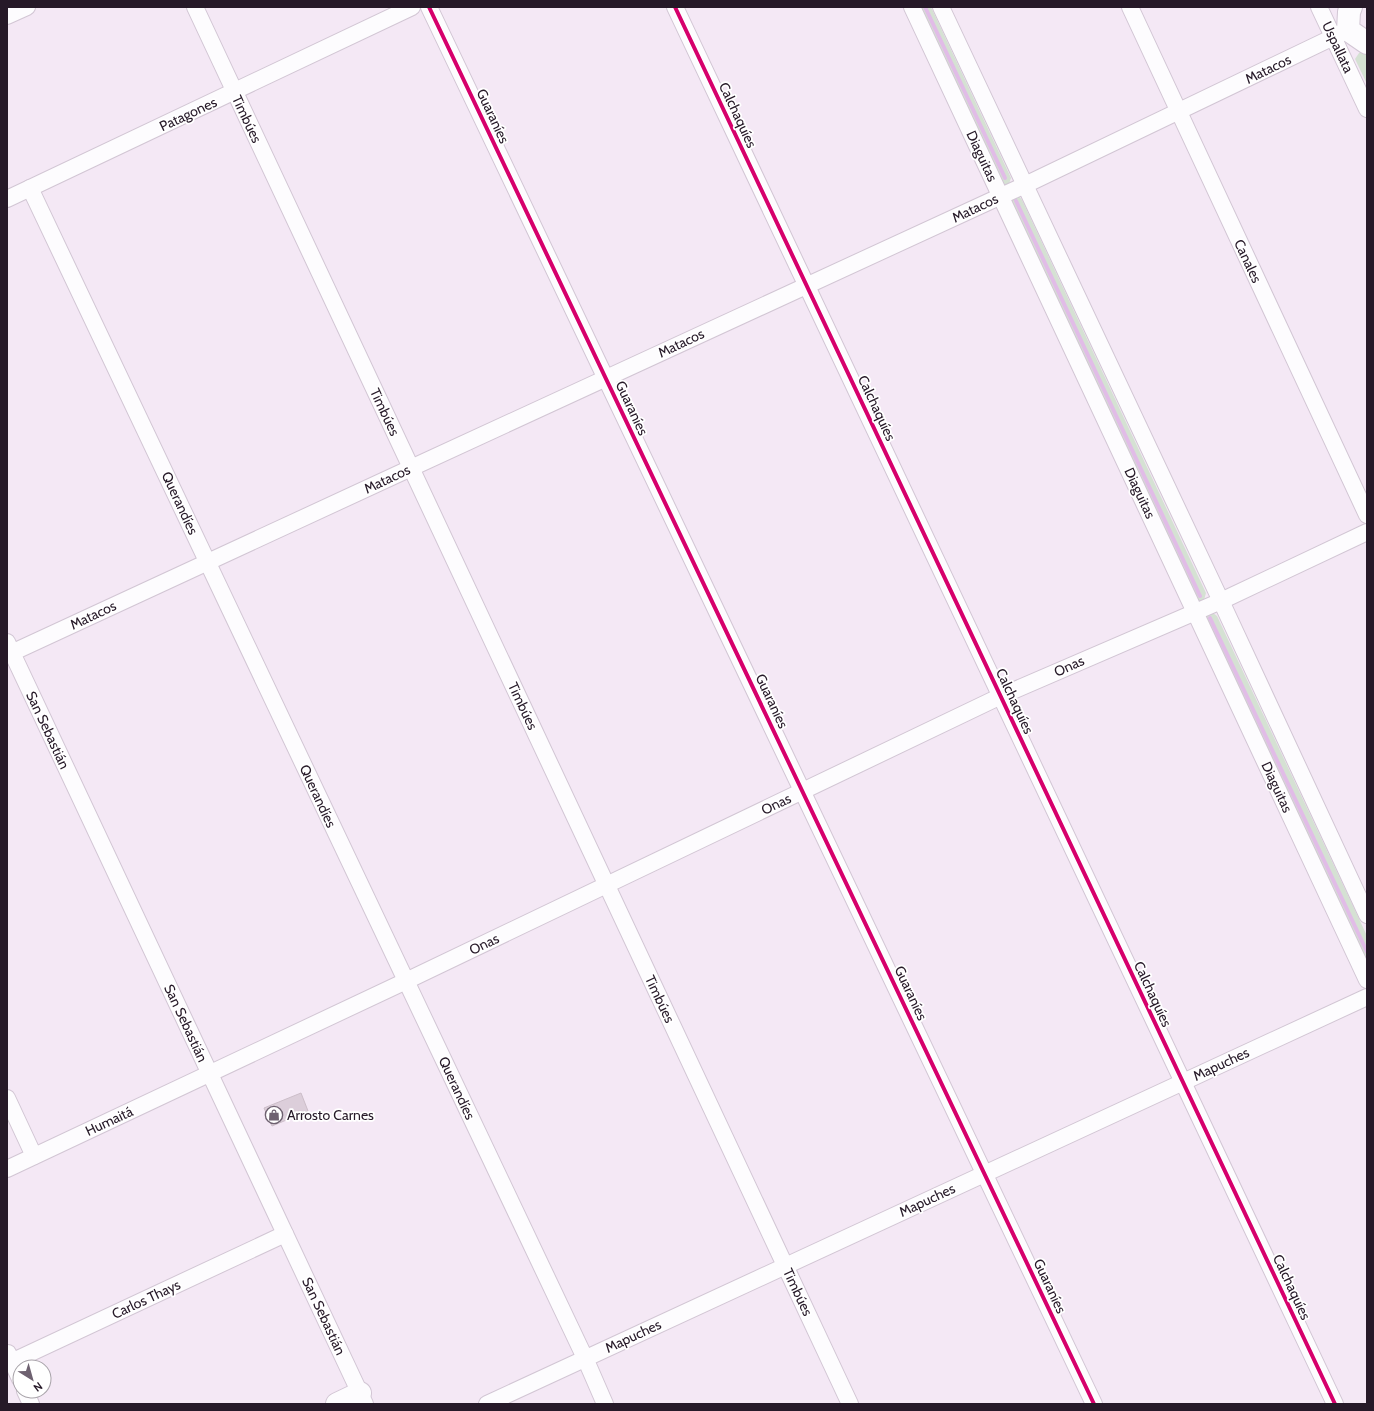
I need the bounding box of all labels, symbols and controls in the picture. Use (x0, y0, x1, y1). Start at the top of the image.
street label: Uspallata (1318, 18, 1358, 76)
street label: Matacos (1242, 50, 1294, 88)
street label: Calchaquíes (715, 79, 761, 151)
street label: Guaraníes (473, 86, 514, 146)
street label: Timbúes (228, 92, 266, 146)
street label: Patagones (156, 93, 220, 135)
street label: Diaguitas (962, 128, 1002, 185)
street label: Matacos (949, 189, 1001, 227)
street label: Canales (1230, 236, 1266, 286)
street label: Matacos (655, 324, 707, 362)
street label: Calchaquíes (854, 372, 900, 444)
street label: Guaraníes (612, 378, 653, 438)
street label: Timbúes (366, 385, 404, 439)
street label: Matacos (361, 460, 413, 498)
street label: Diaguitas (1120, 465, 1160, 522)
street label: Querandíes (158, 468, 203, 538)
street label: Matacos (67, 596, 119, 634)
street label: Onas (1051, 651, 1087, 681)
street label: Calchaquíes (992, 665, 1038, 737)
street label: Guaraníes (752, 671, 793, 731)
street label: Timbúes (504, 679, 542, 733)
street label: San Sebastián (22, 688, 74, 772)
street label: Diaguitas (1257, 759, 1297, 816)
street label: Querandíes (296, 761, 341, 831)
street label: Onas (758, 789, 794, 819)
street label: Onas (466, 929, 502, 959)
street label: Calchaquíes (1130, 958, 1176, 1030)
street label: Guaraníes (891, 963, 932, 1023)
street label: Timbúes (641, 972, 679, 1026)
street label: San Sebastián (160, 981, 212, 1065)
street label: Mapuches (1190, 1043, 1252, 1085)
street label: Querandíes (435, 1053, 480, 1123)
street label: Humaitá (82, 1102, 136, 1140)
shop icon: Arrosto Carnes (264, 1105, 284, 1125)
place label: Arrosto Carnes (287, 1106, 374, 1124)
street label: Mapuches (896, 1179, 958, 1221)
street label: Calchaquíes (1269, 1251, 1315, 1323)
street label: Guaraníes (1030, 1256, 1071, 1316)
street label: Timbúes (779, 1265, 817, 1319)
street label: San Sebastián (298, 1274, 350, 1358)
street label: Carlos Thays (109, 1275, 183, 1323)
street label: Mapuches (602, 1315, 664, 1357)
north arrow (12, 1359, 52, 1399)
text: N (31, 1379, 45, 1395)

